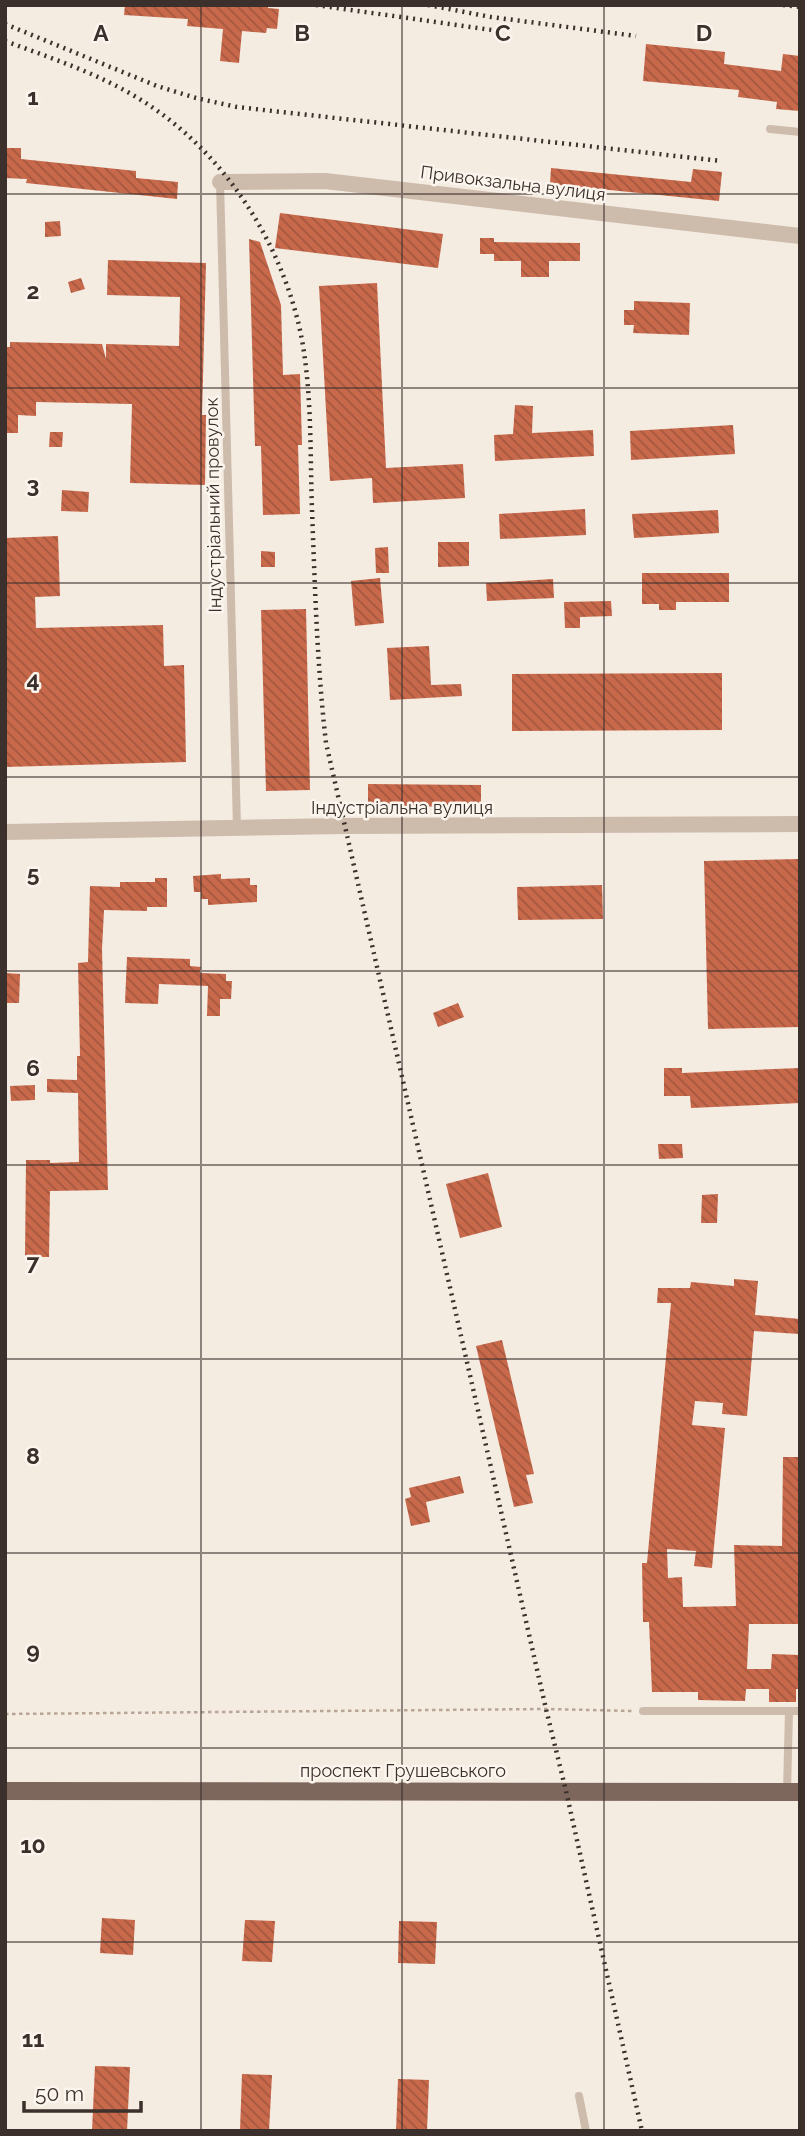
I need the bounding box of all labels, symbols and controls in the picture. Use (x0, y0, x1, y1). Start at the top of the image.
text: A (93, 19, 109, 46)
text: B (294, 19, 310, 46)
text: C (495, 19, 511, 46)
text: D (696, 19, 712, 46)
text: 1 (27, 83, 39, 110)
street label: Привокзальна вулиця (419, 161, 607, 205)
text: 2 (27, 277, 39, 304)
street label: Індустріальний провулок (201, 397, 225, 613)
text: 3 (27, 471, 39, 498)
text: 4 (26, 666, 40, 693)
street label: Індустріальна вулиця (311, 797, 493, 818)
text: 5 (27, 860, 40, 887)
text: 6 (26, 1054, 40, 1081)
text: 7 (27, 1248, 40, 1275)
text: 8 (26, 1442, 40, 1469)
text: 9 (26, 1637, 40, 1664)
street label: проспект Грушевського (300, 1760, 506, 1781)
text: 10 (20, 1831, 46, 1858)
text: 11 (22, 2025, 44, 2052)
scale bar (24, 2070, 142, 2114)
text: 50 m (35, 2081, 84, 2106)

